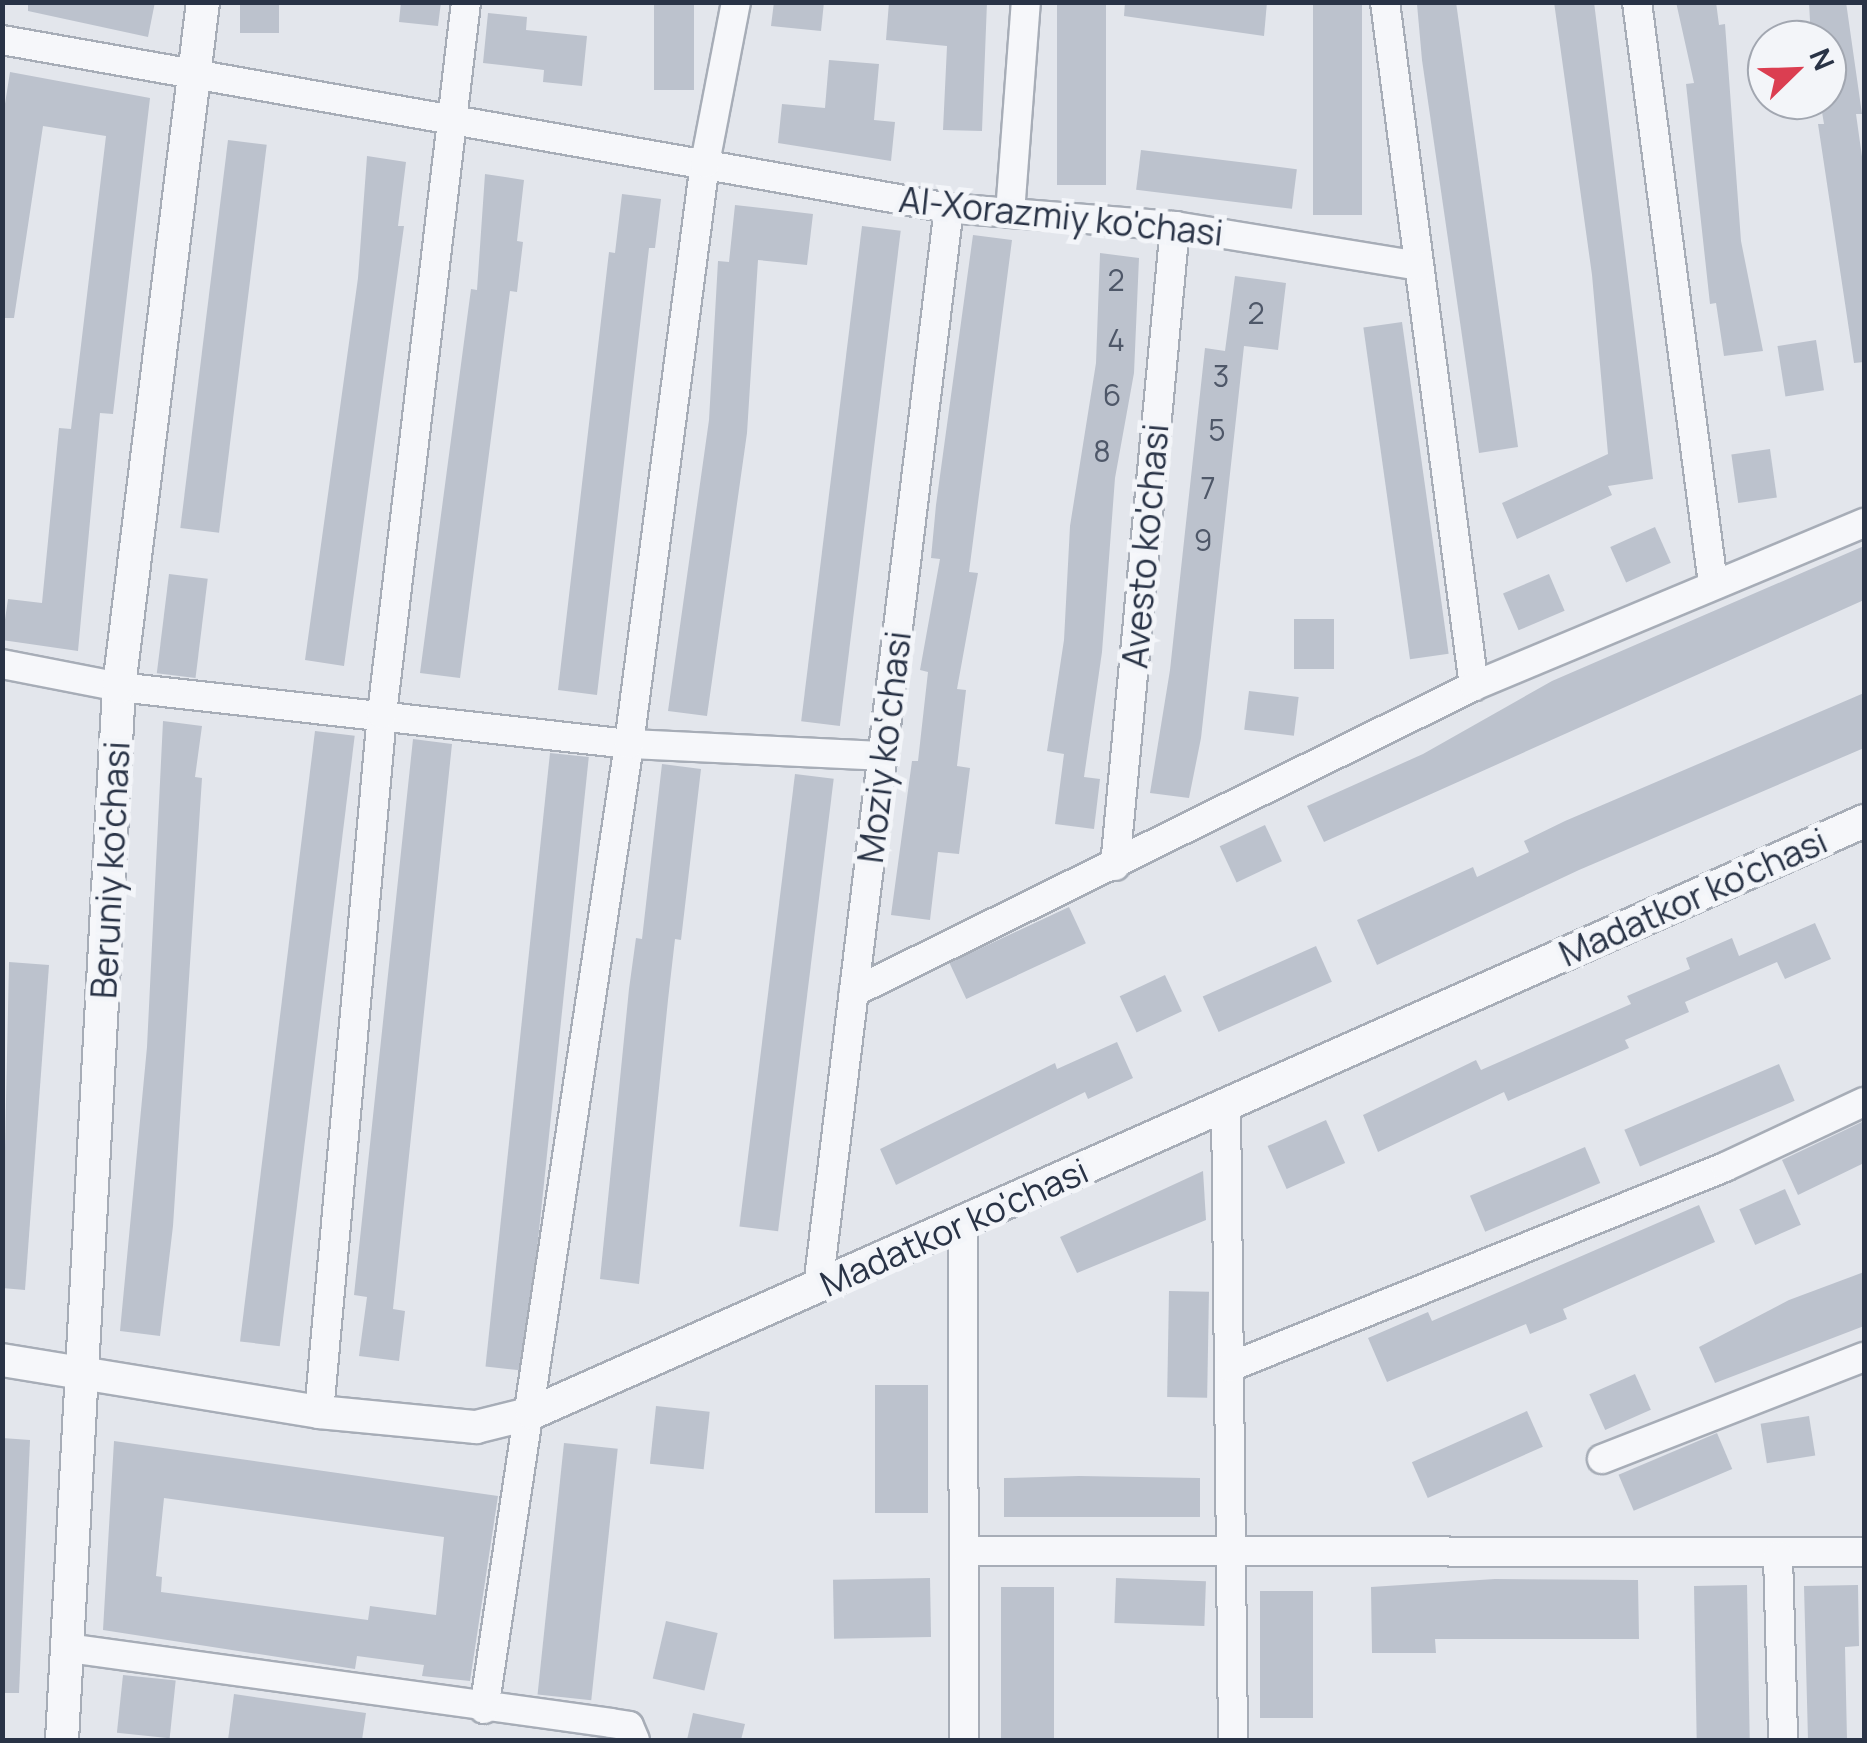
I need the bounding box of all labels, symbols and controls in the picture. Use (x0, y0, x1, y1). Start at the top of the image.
north arrow (1747, 20, 1847, 120)
text: N (1801, 42, 1844, 76)
street label: Al-Xorazmiy ko'chasi (897, 178, 1225, 254)
house number: 2 (1107, 262, 1125, 298)
house number: 2 (1247, 295, 1265, 331)
house number: 4 (1107, 322, 1125, 358)
house number: 3 (1213, 358, 1229, 394)
house number: 6 (1103, 377, 1121, 413)
house number: 5 (1208, 412, 1226, 448)
street label: Avesto ko'chasi (1113, 422, 1177, 670)
house number: 8 (1093, 433, 1111, 469)
house number: 7 (1200, 470, 1216, 506)
house number: 9 (1194, 522, 1212, 558)
street label: Moziy ko‘chasi (849, 629, 919, 865)
street label: Beruniy ko'chasi (82, 740, 138, 1000)
street label: Madatkor ko'chasi (1553, 819, 1833, 975)
street label: Madatkor ko'chasi (814, 1149, 1094, 1305)

